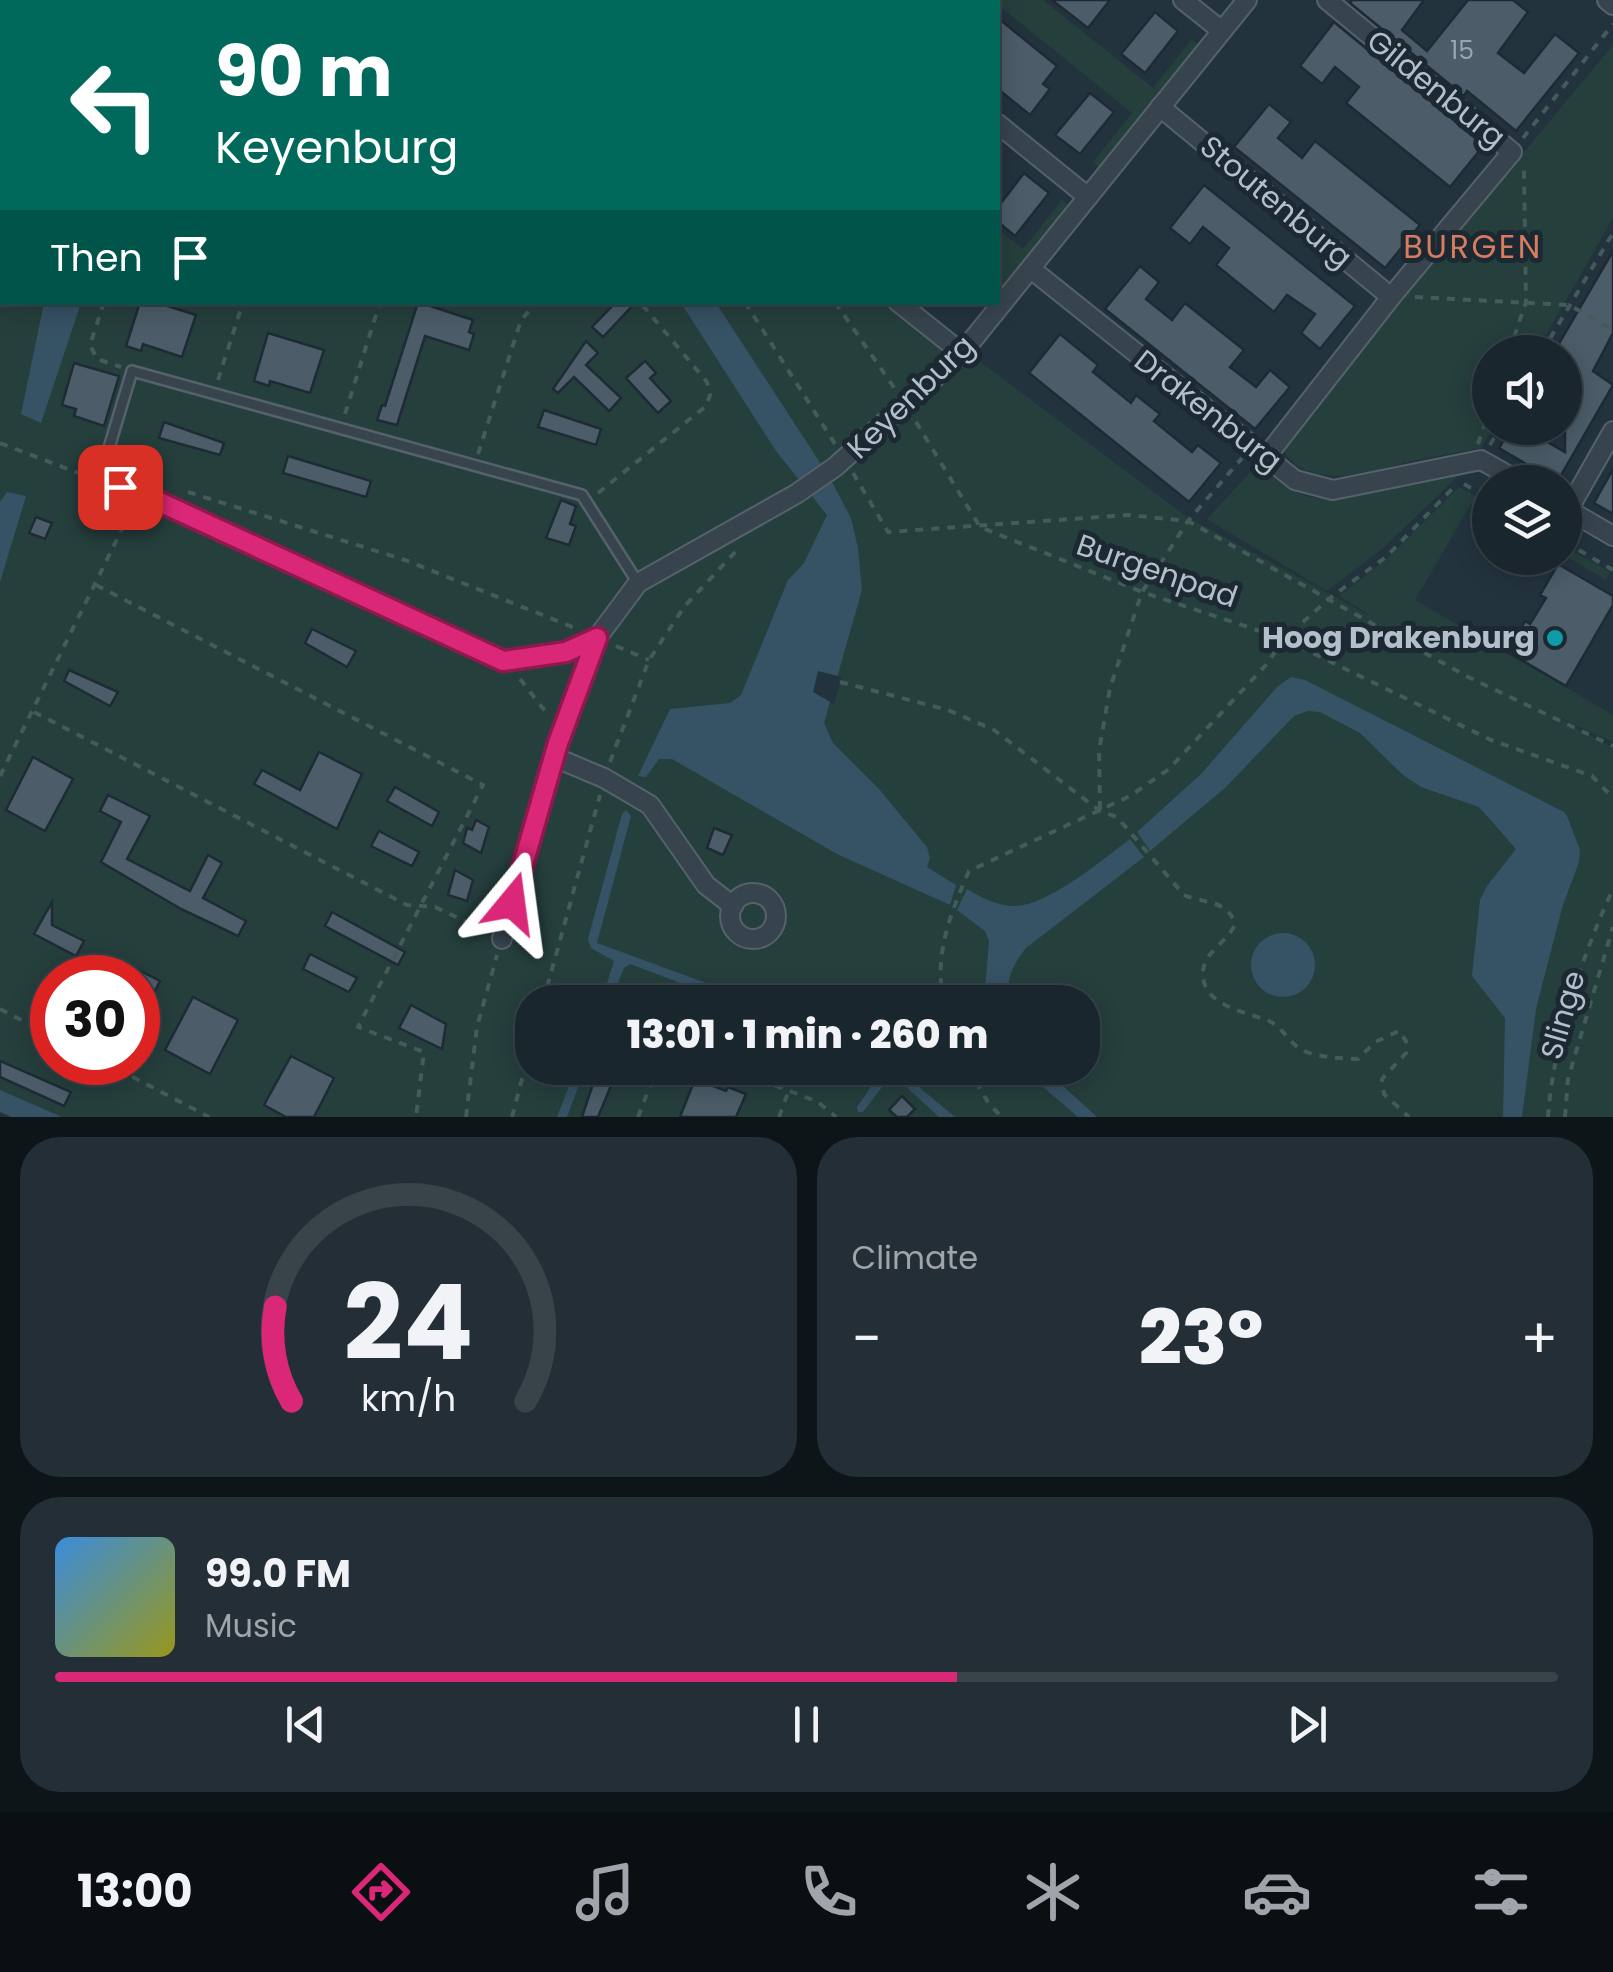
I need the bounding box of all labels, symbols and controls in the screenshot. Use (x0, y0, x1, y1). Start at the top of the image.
street label: Gildenburg (1358, 19, 1515, 158)
text: 90 m (215, 22, 393, 121)
house number: 15 (1450, 33, 1474, 68)
icon: left (50, 40, 180, 170)
text: Keyenburg (215, 116, 458, 179)
street label: Stoutenburg (1191, 125, 1362, 278)
district label: BURGEN (1403, 224, 1543, 269)
icon: arrive (163, 230, 218, 285)
text: Then (50, 231, 143, 284)
street label: Keyenburg (837, 325, 984, 468)
map controls (1472, 335, 1582, 575)
button: sound (1472, 335, 1582, 445)
street label: Drakenburg (1125, 339, 1291, 482)
pin (78, 445, 163, 530)
icon: arrive (93, 460, 148, 515)
button: layers (1472, 465, 1582, 575)
street label: Burgenpad (1071, 523, 1243, 618)
place label: Hoog Drakenburg (1262, 616, 1535, 659)
marker: Hoog Drakenburg (1544, 627, 1566, 649)
position arrow (460, 851, 564, 955)
speed limit sign: 30 (30, 955, 160, 1085)
street label: Slinge (1529, 965, 1596, 1064)
text: 13:01 · 1 min · 260 m (627, 1008, 988, 1061)
text: Climate (852, 1235, 978, 1280)
text: 24 (343, 1250, 473, 1395)
text: 23° (1139, 1285, 1263, 1390)
text: − (852, 1300, 882, 1377)
text: + (1520, 1300, 1558, 1377)
text: km/h (361, 1373, 456, 1424)
text: 99.0 FM (205, 1547, 351, 1600)
text: Music (205, 1603, 297, 1648)
icon: previous (278, 1697, 333, 1752)
icon: pause (779, 1697, 834, 1752)
icon: next (1280, 1697, 1335, 1752)
icon: directions (346, 1857, 416, 1927)
icon: music (570, 1857, 640, 1927)
icon: phone (794, 1857, 864, 1927)
icon: climate (1018, 1857, 1088, 1927)
icon: car (1242, 1857, 1312, 1927)
icon: filters (1466, 1857, 1536, 1927)
text: 13:00 (77, 1860, 193, 1923)

